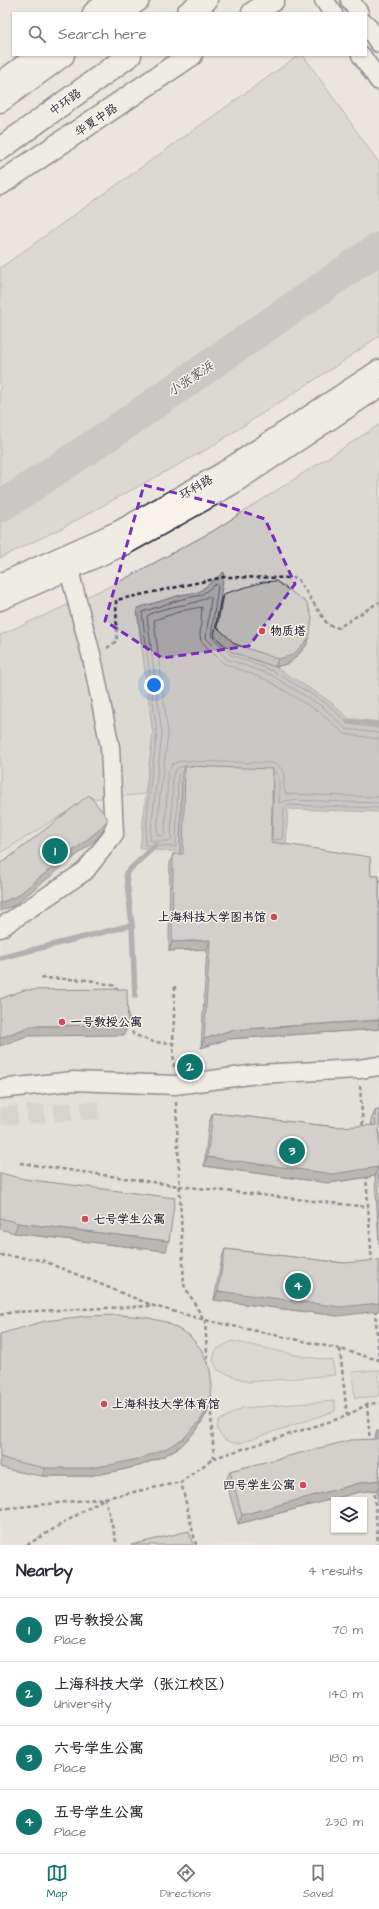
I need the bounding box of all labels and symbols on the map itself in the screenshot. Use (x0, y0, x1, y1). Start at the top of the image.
street label: 中环路 (46, 85, 85, 120)
street label: 华夏中路 (72, 100, 121, 141)
water label: 小张家浜 (164, 356, 218, 401)
street label: 环科路 (176, 471, 216, 504)
place label: 物质塔 (270, 623, 306, 640)
marker: 物质塔 (257, 626, 267, 636)
your location (144, 675, 164, 695)
pin: 1 (42, 836, 68, 866)
place label: 上海科技大学图书馆 (158, 909, 266, 926)
marker: 上海科技大学图书馆 (269, 912, 279, 922)
place label: 一号教授公寓 (70, 1014, 142, 1031)
marker: 一号教授公寓 (57, 1017, 67, 1027)
pin: 2 (177, 1052, 203, 1082)
pin: 3 (279, 1136, 305, 1166)
place label: 七号学生公寓 (93, 1211, 165, 1228)
marker: 七号学生公寓 (80, 1214, 90, 1224)
pin: 4 (285, 1271, 311, 1301)
place label: 上海科技大学体育馆 (112, 1396, 220, 1413)
marker: 上海科技大学体育馆 (99, 1399, 109, 1409)
place label: 四号学生公寓 (223, 1477, 295, 1494)
marker: 四号学生公寓 (298, 1480, 308, 1490)

